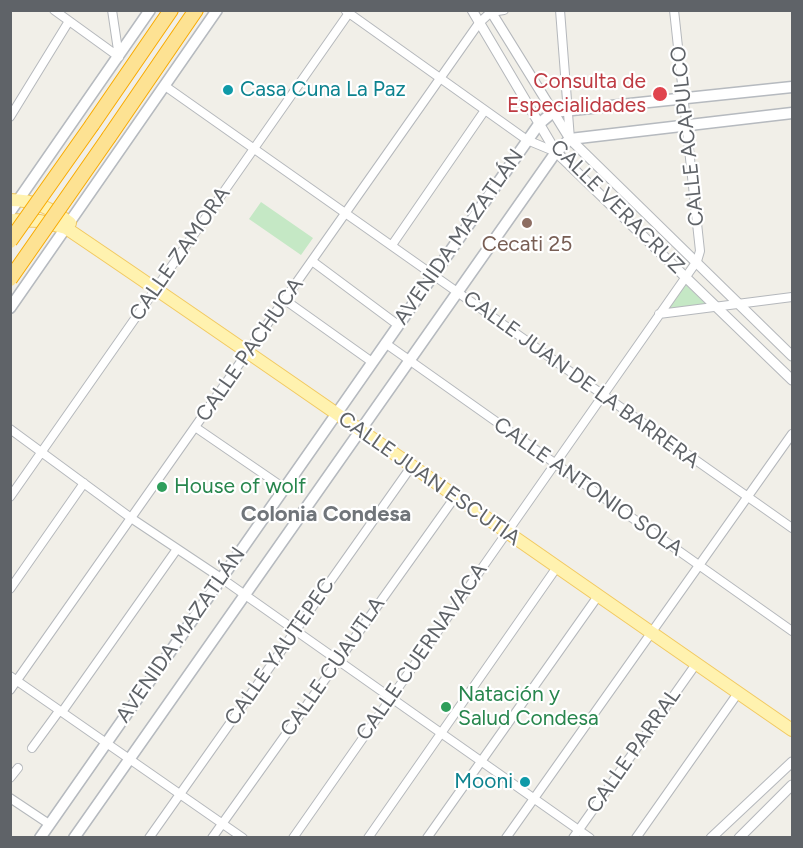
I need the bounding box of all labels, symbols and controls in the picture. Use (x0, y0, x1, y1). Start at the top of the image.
street label: CALLE ACAPULCO (666, 45, 710, 227)
place label: Consulta de Especialidades (507, 69, 646, 119)
place label: Casa Cuna La Paz (240, 77, 406, 103)
marker: Casa Cuna La Paz (221, 83, 235, 97)
marker: Consulta de Especialidades (651, 85, 669, 103)
street label: CALLE VERACRUZ (545, 135, 689, 279)
street label: AVENIDA MAZATLÁN (389, 144, 529, 330)
street label: CALLE ZAMORA (124, 182, 236, 326)
marker: Cecati 25 (520, 216, 534, 230)
place label: Cecati 25 (482, 232, 572, 258)
street label: CALLE PACHUCA (191, 273, 309, 427)
street label: CALLE JUAN DE LA BARRERA (458, 286, 704, 474)
street label: CALLE JUAN ESCUTIA (333, 407, 525, 551)
street label: CALLE ANTONIO SOLA (489, 412, 687, 562)
place label: House of wolf (174, 474, 306, 500)
marker: House of wolf (155, 480, 169, 494)
district label: Colonia Condesa (241, 502, 411, 528)
street label: AVENIDA MAZATLÁN (111, 542, 251, 728)
street label: CALLE CUERNAVACA (351, 558, 493, 746)
street label: CALLE YAUTEPEC (220, 573, 340, 731)
street label: CALLE CUAUTLA (276, 592, 390, 742)
place label: Natación y Salud Condesa (458, 682, 599, 732)
street label: CALLE PARRAL (582, 684, 686, 818)
marker: Natación y Salud Condesa (439, 700, 453, 714)
place label: Mooni (454, 769, 513, 795)
marker: Mooni (518, 775, 532, 789)

